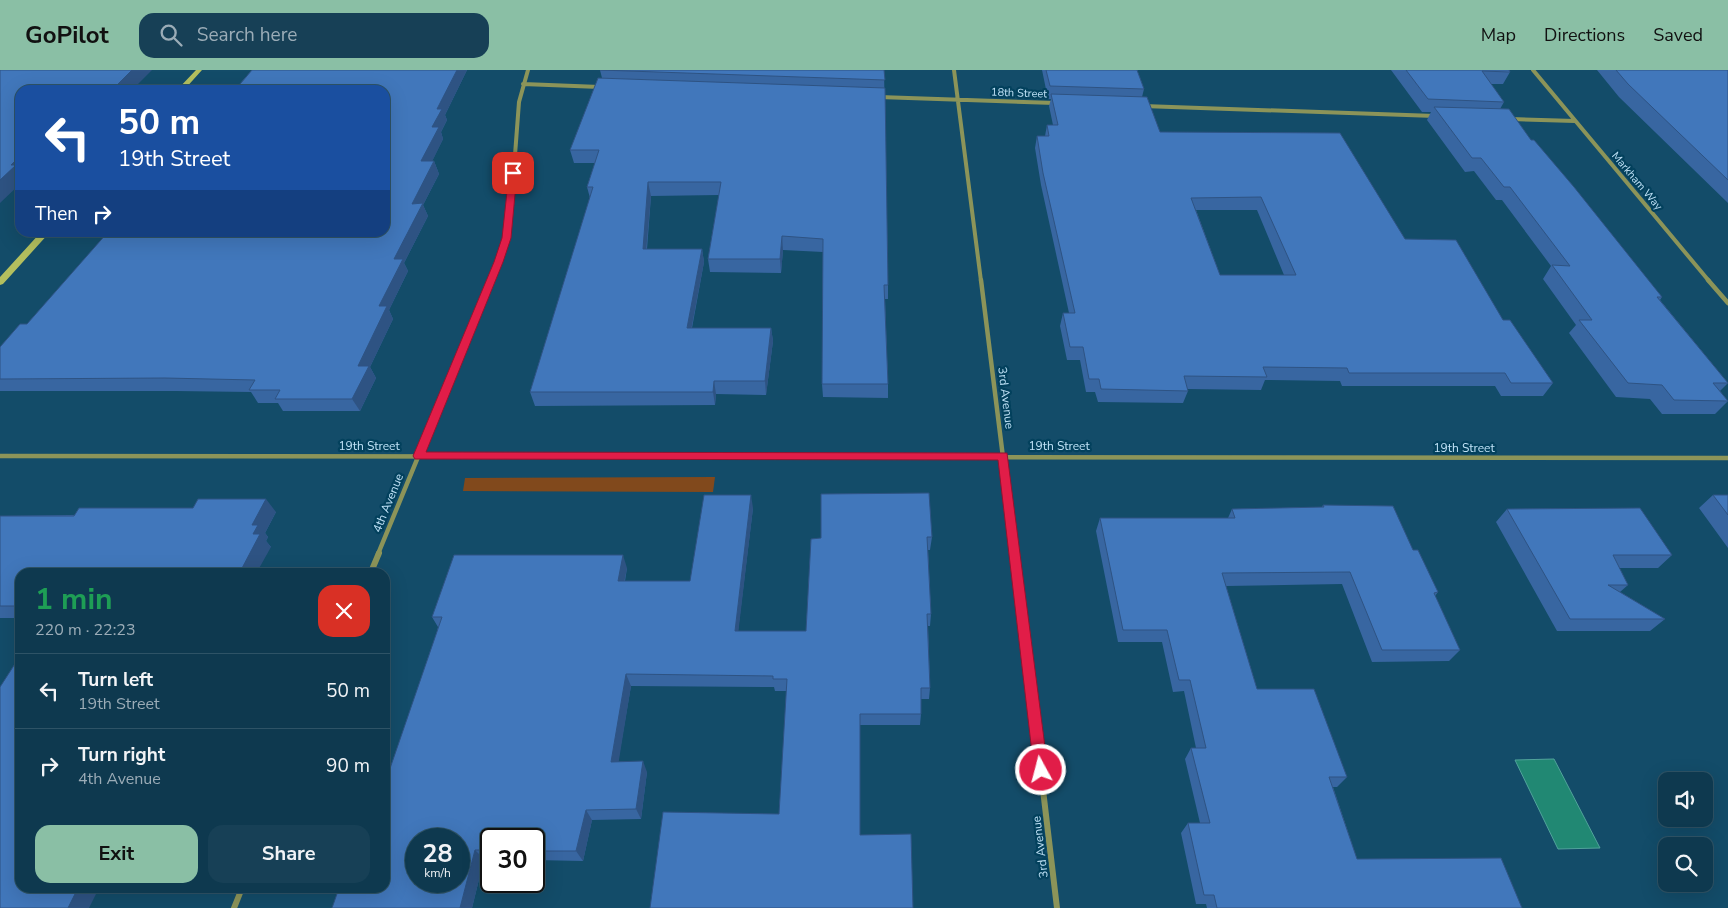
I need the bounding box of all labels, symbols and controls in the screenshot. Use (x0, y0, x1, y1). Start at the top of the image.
search box (139, 13, 489, 58)
text: GoPilot (25, 19, 109, 51)
icon: search (157, 21, 185, 49)
text: Search here (197, 22, 297, 48)
text: Map (1481, 23, 1516, 47)
text: Directions (1544, 23, 1625, 47)
text: Saved (1653, 23, 1703, 47)
street label: 18th Street (991, 85, 1047, 101)
text: 50 m (118, 99, 200, 146)
icon: left (35, 105, 100, 170)
text: 19th Street (118, 144, 230, 174)
street label: Markham Way (1608, 149, 1666, 214)
pin (492, 152, 534, 194)
icon: arrive (499, 159, 527, 187)
icon: right (88, 200, 116, 228)
text: Then (35, 201, 78, 227)
street label: 3rd Avenue (994, 366, 1018, 430)
street label: 19th Street (338, 438, 400, 454)
street label: 19th Street (1028, 438, 1090, 454)
street label: 19th Street (1433, 440, 1495, 456)
street label: 4th Avenue (369, 471, 407, 535)
text: 1 min (35, 579, 113, 620)
button: close (318, 585, 370, 637)
text: 220 m · 22:23 (35, 619, 136, 641)
text: Turn left (78, 667, 153, 693)
icon: left (35, 677, 63, 705)
text: 50 m (326, 678, 370, 704)
text: 19th Street (78, 693, 160, 715)
text: Turn right (78, 742, 165, 768)
position arrow (1014, 743, 1066, 795)
icon: right (35, 752, 63, 780)
text: 90 m (326, 753, 370, 779)
text: 4th Avenue (78, 768, 161, 790)
map controls (1658, 772, 1713, 892)
button: sound (1658, 772, 1713, 827)
street label: 3rd Avenue (1028, 815, 1052, 879)
button: Exit (35, 825, 198, 883)
button: Share (208, 825, 370, 883)
speed limit sign: 30 (480, 828, 545, 893)
text: 28 (422, 837, 453, 871)
button: search (1658, 837, 1713, 892)
text: km/h (424, 865, 451, 881)

